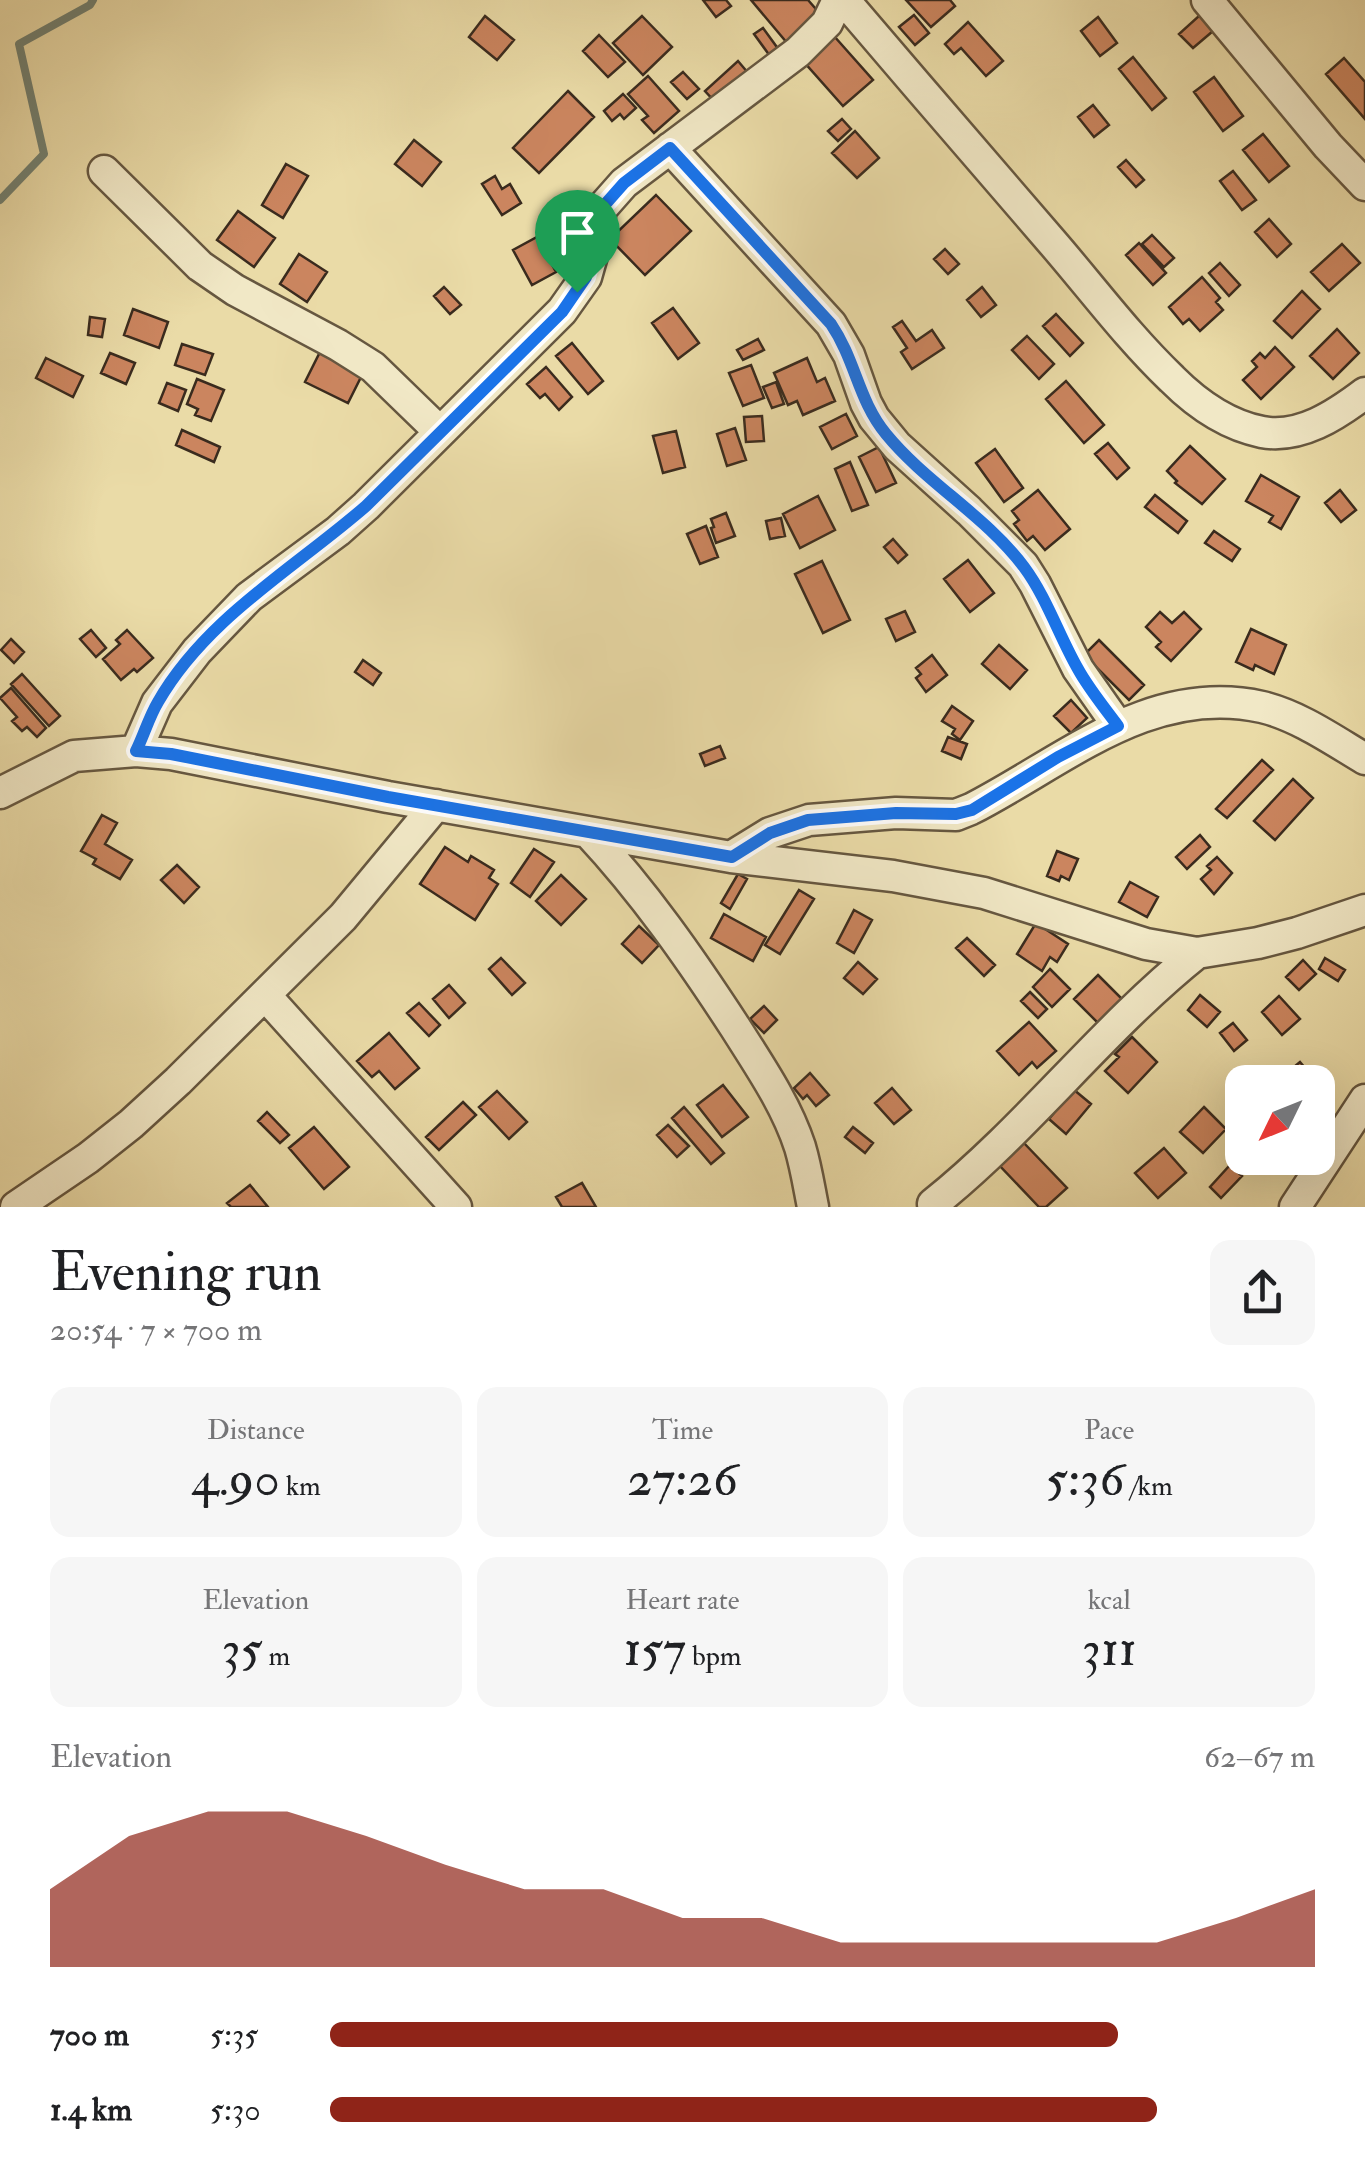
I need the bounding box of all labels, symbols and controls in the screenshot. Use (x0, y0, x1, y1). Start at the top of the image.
pin (535, 190, 620, 293)
icon: arrive (550, 205, 605, 260)
north arrow (1225, 1065, 1335, 1175)
map controls (1225, 1065, 1335, 1175)
text: Evening run (50, 1238, 322, 1307)
button: share (1210, 1240, 1315, 1345)
text: 20:54 · 7 × 700 m (50, 1310, 262, 1350)
text: Distance (207, 1413, 305, 1448)
text: Time (652, 1413, 713, 1448)
text: Pace (1084, 1413, 1134, 1448)
text: 4.90 (191, 1448, 280, 1511)
text: 27:26 (627, 1448, 738, 1511)
text: 5:36 (1046, 1448, 1124, 1511)
text: km (280, 1469, 321, 1504)
text: /km (1124, 1469, 1173, 1504)
text: Elevation (202, 1583, 309, 1618)
text: Heart rate (626, 1583, 739, 1618)
text: kcal (1088, 1583, 1131, 1618)
text: 35 (221, 1618, 263, 1681)
text: 157 (623, 1618, 686, 1681)
text: 311 (1082, 1618, 1137, 1681)
text: m (263, 1639, 290, 1674)
text: bpm (686, 1639, 742, 1674)
text: Elevation (50, 1737, 172, 1777)
text: 62–67 m (1204, 1737, 1315, 1777)
text: 700 m (50, 2015, 129, 2055)
text: 5:35 (210, 2015, 258, 2055)
text: 1.4 km (50, 2090, 132, 2130)
text: 5:30 (210, 2090, 261, 2130)

